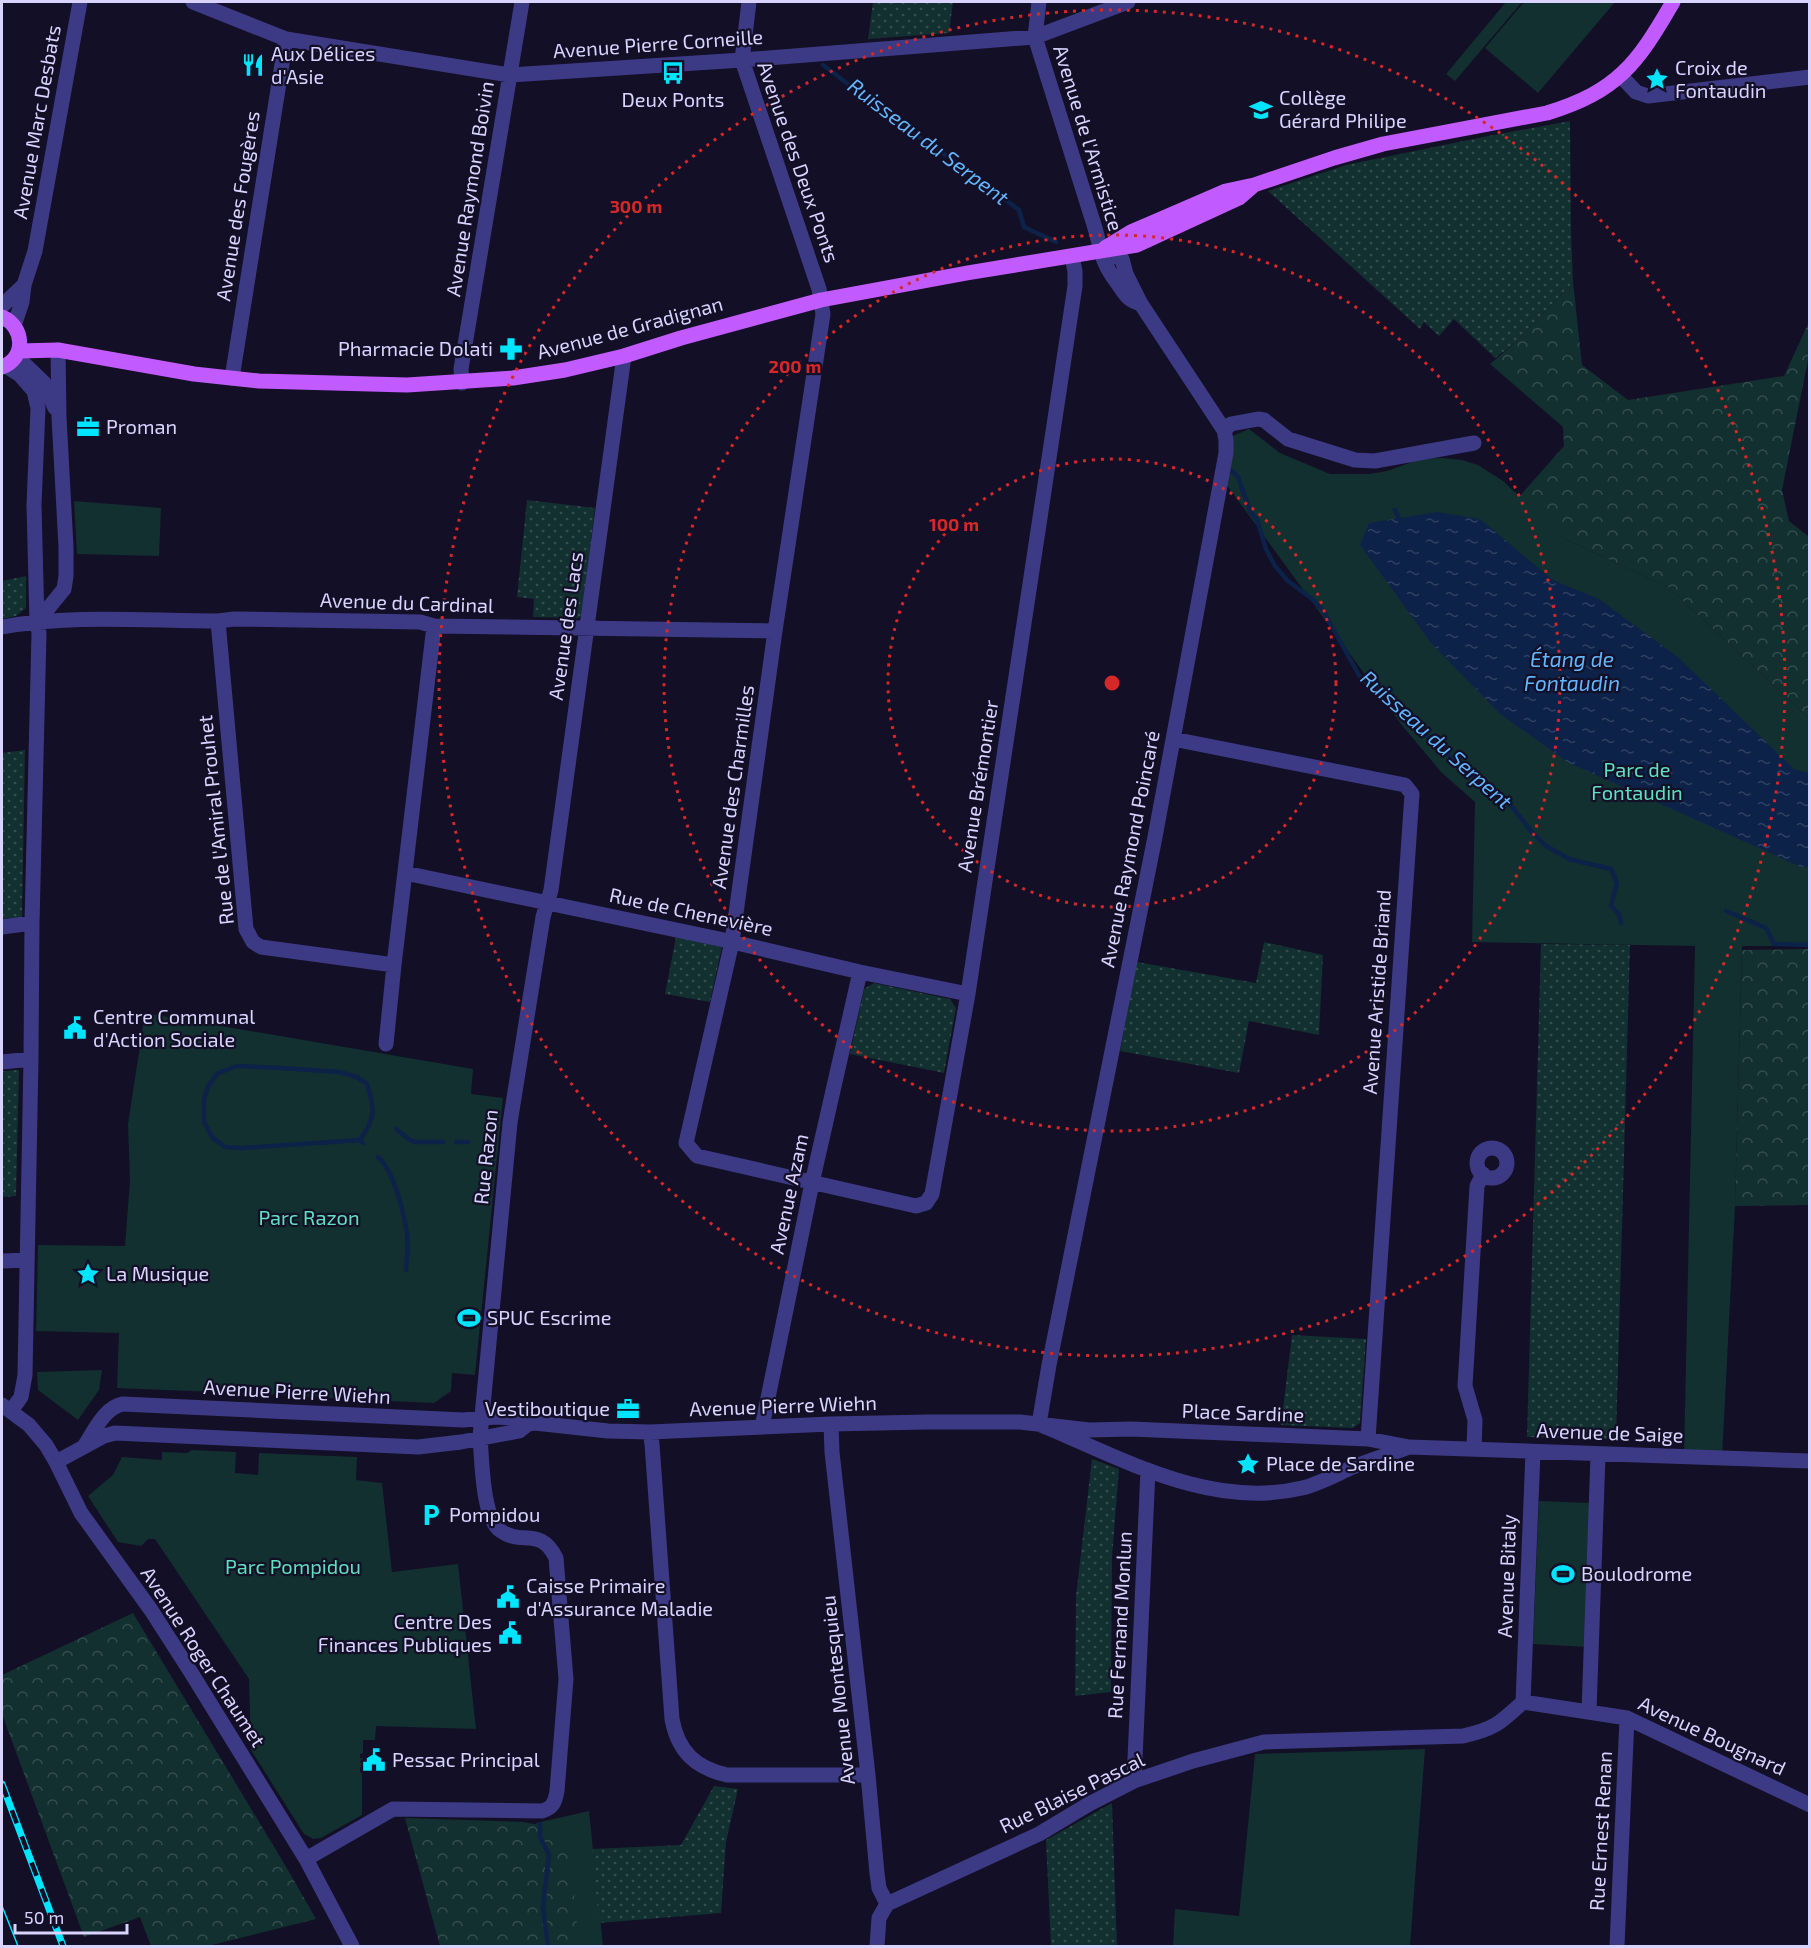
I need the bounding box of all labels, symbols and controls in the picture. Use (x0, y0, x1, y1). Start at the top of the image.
street label: Avenue Marc Desbats (7, 23, 65, 221)
street label: Avenue Pierre Corneille (552, 24, 764, 62)
place label: Aux Délices d'Asie (271, 41, 375, 88)
street label: Avenue de l'Armistice (1049, 42, 1129, 234)
restaurant icon: Aux Délices d'Asie (240, 52, 266, 78)
place label: Croix de Fontaudin (1675, 55, 1766, 102)
street label: Avenue des Deux Ponts (753, 58, 845, 265)
bus stop icon: Deux Ponts (660, 60, 686, 86)
place icon: Croix de Fontaudin (1644, 66, 1670, 92)
water label: Ruisseau du Serpent (844, 72, 1014, 209)
street label: Avenue Raymond Boivin (440, 79, 498, 298)
place label: Collège Gérard Philipe (1279, 85, 1407, 132)
place label: Deux Ponts (622, 87, 724, 111)
school or university icon: Collège Gérard Philipe (1248, 97, 1274, 123)
street label: Avenue des Fougères (210, 109, 264, 303)
text: 300 m (610, 195, 662, 217)
street label: Avenue de Gradignan (534, 291, 725, 363)
place label: Pharmacie Dolati (338, 336, 493, 360)
pharmacy icon: Pharmacie Dolati (498, 336, 524, 362)
text: 200 m (769, 355, 821, 377)
office icon: Proman (75, 414, 101, 440)
place label: Proman (106, 414, 177, 438)
text: 100 m (929, 513, 979, 535)
street label: Avenue des Lacs (543, 550, 587, 702)
street label: Avenue du Cardinal (320, 587, 494, 617)
water label: Étang de Fontaudin (1524, 646, 1620, 695)
water label: Ruisseau du Serpent (1356, 664, 1518, 813)
centre of rings (1102, 673, 1122, 693)
street label: Avenue des Charmilles (706, 683, 758, 890)
street label: Avenue Brémontier (952, 698, 1002, 874)
street label: Rue de l'Amiral Prouhet (192, 714, 238, 926)
street label: Avenue Raymond Poincaré (1094, 728, 1164, 969)
park label: Parc de Fontaudin (1591, 757, 1683, 804)
street label: Rue de Chenevière (607, 882, 775, 940)
street label: Avenue Aristide Briand (1357, 889, 1395, 1095)
place label: Centre Communal d'Action Sociale (93, 1004, 255, 1051)
public building icon: Centre Communal d'Action Sociale (62, 1015, 88, 1041)
street label: Rue Razon (468, 1108, 502, 1206)
street label: Avenue Azam (764, 1132, 812, 1256)
park label: Parc Razon (258, 1205, 360, 1229)
place icon: La Musique (75, 1261, 101, 1287)
place label: La Musique (106, 1261, 209, 1285)
sports icon: SPUC Escrime (456, 1305, 482, 1331)
place label: SPUC Escrime (487, 1305, 612, 1329)
street label: Avenue Pierre Wiehn (203, 1374, 391, 1408)
street label: Avenue Pierre Wiehn (689, 1390, 877, 1420)
place label: Vestiboutique (485, 1396, 610, 1420)
office icon: Vestiboutique (615, 1396, 641, 1422)
street label: Place Sardine (1181, 1398, 1305, 1426)
street label: Avenue de Saige (1536, 1417, 1684, 1447)
place icon: Place de Sardine (1235, 1451, 1261, 1477)
place label: Place de Sardine (1266, 1451, 1415, 1475)
parking icon: Pompidou (418, 1502, 444, 1528)
place label: Pompidou (449, 1502, 540, 1526)
street label: Avenue Bitaly (1492, 1513, 1520, 1638)
street label: Rue Fernand Monlun (1102, 1531, 1136, 1719)
park label: Parc Pompidou (225, 1554, 361, 1578)
sports icon: Boulodrome (1550, 1561, 1576, 1587)
place label: Boulodrome (1581, 1561, 1692, 1585)
street label: Avenue Roger Chaumet (137, 1562, 271, 1751)
place label: Caisse Primaire d'Assurance Maladie (526, 1573, 713, 1620)
public building icon: Caisse Primaire d'Assurance Maladie (495, 1584, 521, 1610)
street label: Avenue Montesquieu (815, 1594, 859, 1786)
place label: Centre Des Finances Publiques (318, 1609, 492, 1656)
public building icon: Centre Des Finances Publiques (497, 1620, 523, 1646)
street label: Avenue Bougnard (1635, 1690, 1790, 1780)
public building icon: Pessac Principal (361, 1747, 387, 1773)
place label: Pessac Principal (392, 1747, 540, 1771)
street label: Rue Blaise Pascal (995, 1747, 1148, 1838)
street label: Rue Ernest Renan (1584, 1750, 1616, 1911)
scale bar (15, 1897, 128, 1935)
text: 50 m (24, 1906, 64, 1928)

